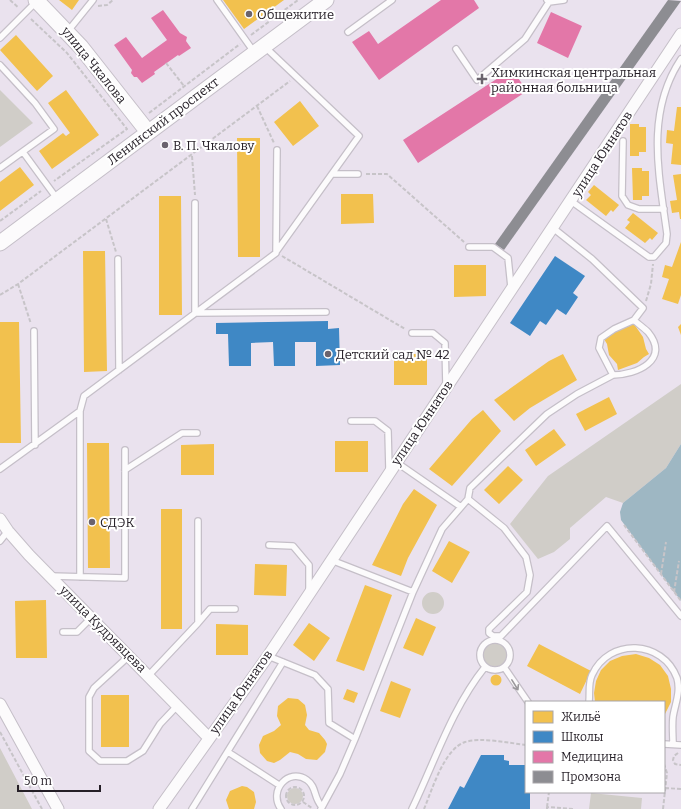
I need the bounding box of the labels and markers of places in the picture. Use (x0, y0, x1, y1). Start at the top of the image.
place label: Общежитие (257, 7, 334, 22)
marker: Общежитие (244, 9, 254, 19)
place label: Химкинская центральная районная больница (491, 65, 656, 95)
marker: Химкинская центральная районная больница (476, 73, 488, 85)
place label: В. П. Чкалову (173, 138, 255, 153)
marker: В. П. Чкалову (160, 140, 170, 150)
place label: Детский сад № 42 (336, 347, 450, 362)
marker: Детский сад № 42 (323, 349, 333, 359)
place label: СДЭК (100, 515, 135, 530)
marker: СДЭК (87, 517, 97, 527)

